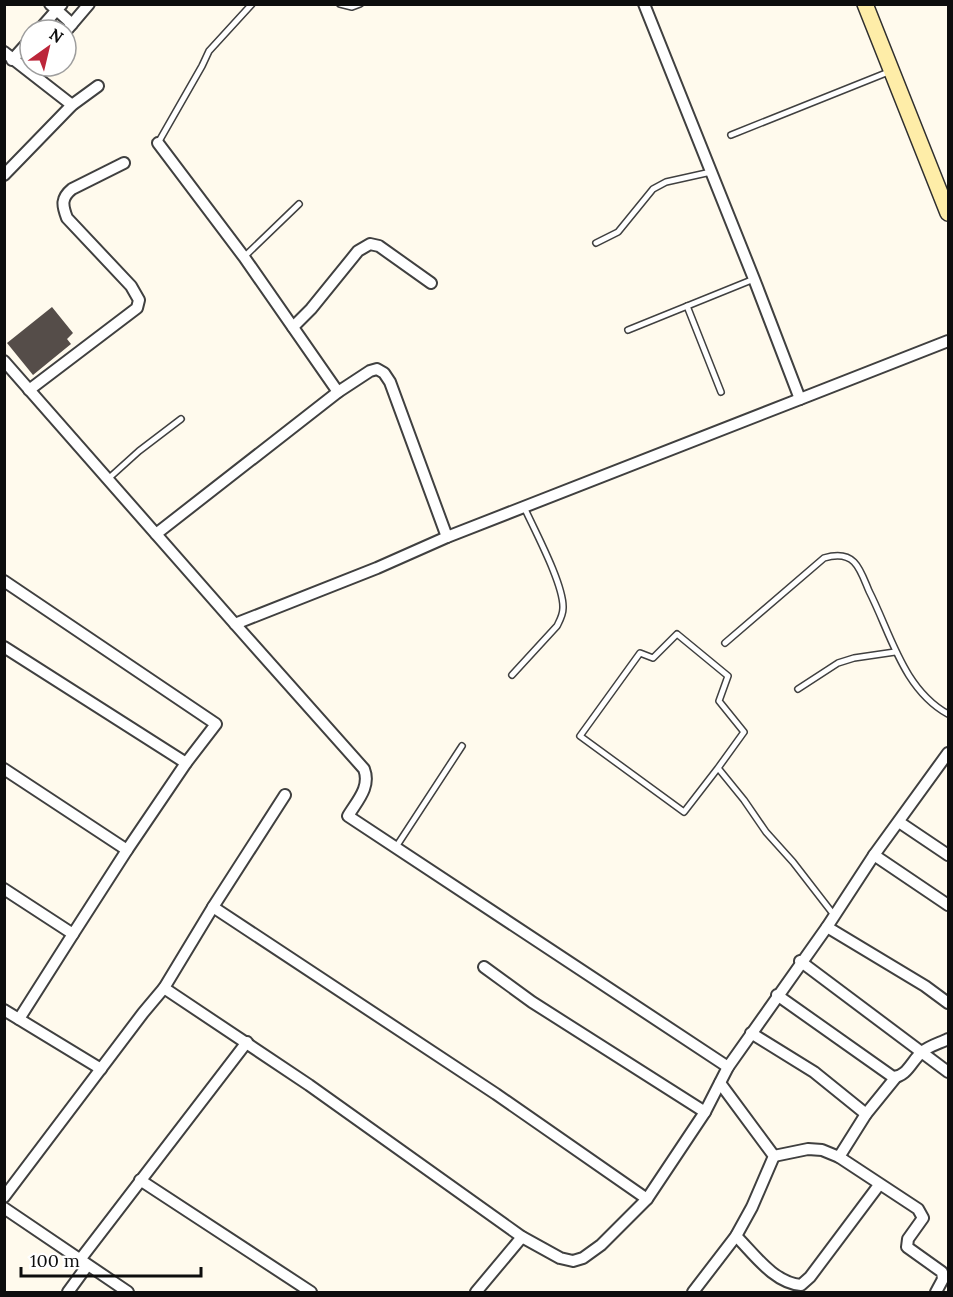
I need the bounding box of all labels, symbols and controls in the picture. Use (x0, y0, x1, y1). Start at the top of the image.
north arrow (18, 18, 78, 78)
text: N (46, 24, 67, 47)
scale bar (21, 1240, 201, 1278)
text: 100 m (30, 1249, 80, 1272)

